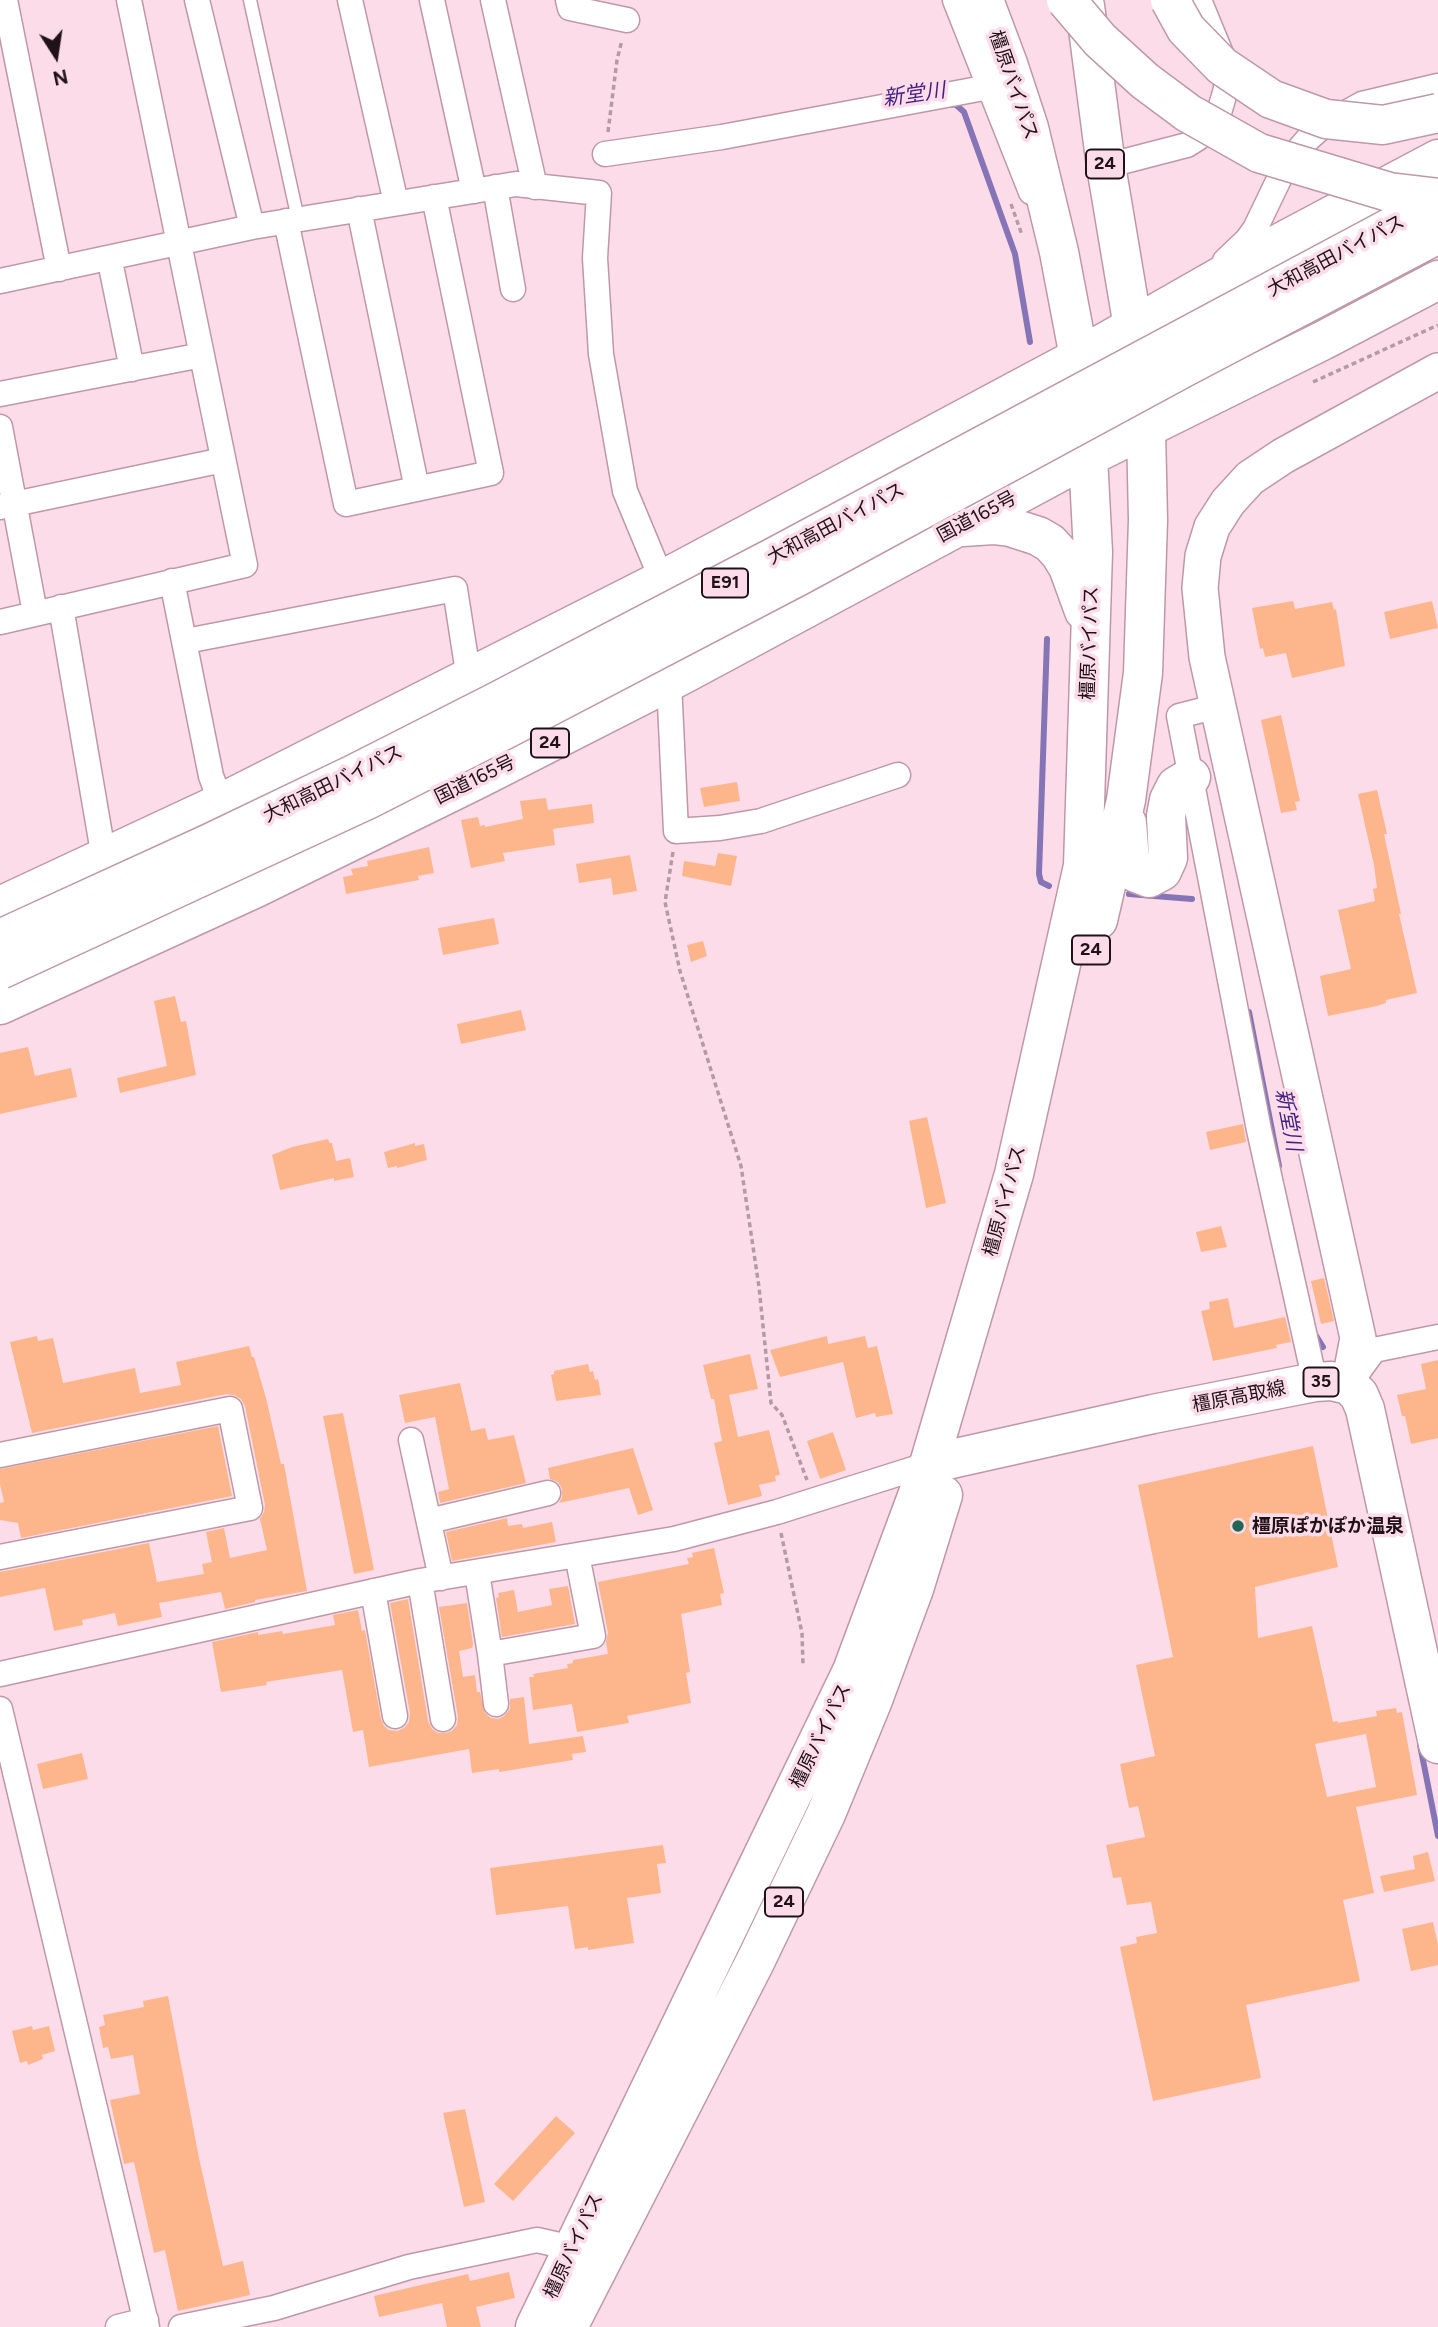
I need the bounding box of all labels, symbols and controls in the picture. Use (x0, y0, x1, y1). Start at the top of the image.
north arrow (21, 21, 91, 91)
street label: 橿原バイパス (984, 27, 1042, 143)
text: N (51, 64, 70, 90)
water label: 新堂川 (881, 78, 947, 112)
road number: 24 (1086, 149, 1124, 178)
street label: 大和高田バイパス (1264, 210, 1408, 302)
street label: 大和高田バイパス (764, 478, 908, 570)
street label: 国道165号 (933, 487, 1021, 547)
road number: E91 (702, 568, 748, 598)
street label: 橿原バイパス (1077, 586, 1103, 700)
road number: 24 (531, 728, 569, 758)
street label: 大和高田バイパス (260, 740, 406, 828)
street label: 国道165号 (431, 751, 519, 809)
road number: 24 (1072, 936, 1110, 965)
water label: 新堂川 (1270, 1087, 1306, 1153)
street label: 橿原バイパス (979, 1143, 1031, 1259)
road number: 35 (1304, 1367, 1338, 1396)
street label: 橿原高取線 (1190, 1377, 1288, 1417)
place label: 橿原ぽかぽか温泉 (1252, 1515, 1404, 1537)
marker: 橿原ぽかぽか温泉 (1230, 1518, 1246, 1534)
street label: 橿原バイパス (786, 1680, 856, 1792)
road number: 24 (765, 1888, 803, 1916)
street label: 橿原バイパス (540, 2190, 608, 2302)

